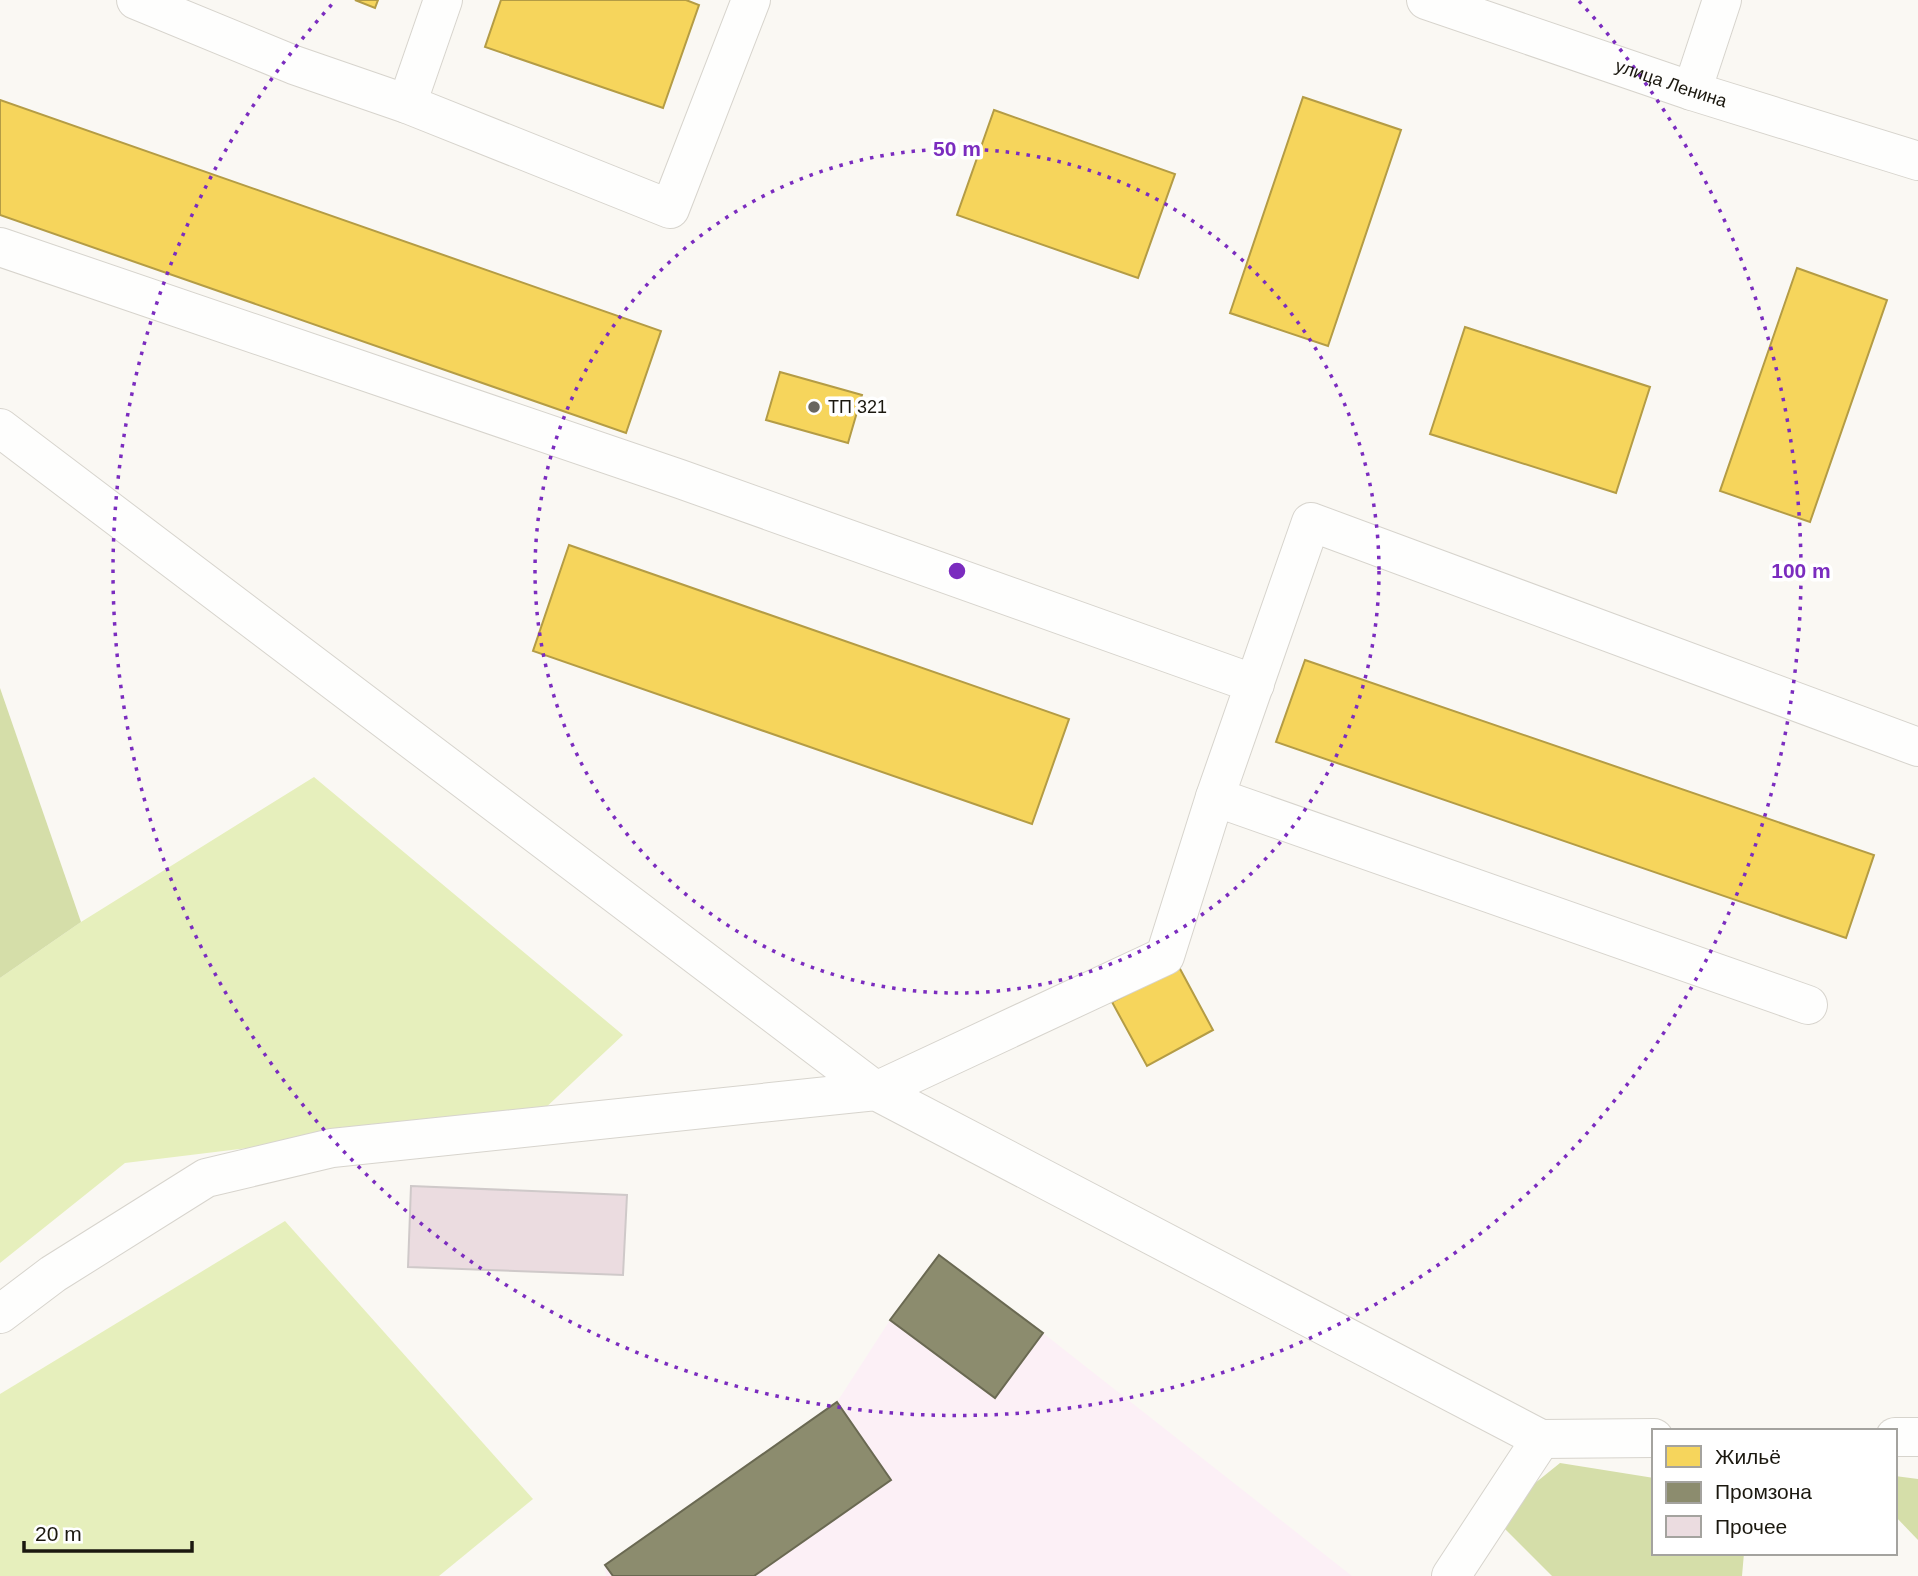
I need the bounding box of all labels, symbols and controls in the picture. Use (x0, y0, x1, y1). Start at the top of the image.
street label: улица Ленина (1613, 56, 1730, 112)
text: 50 m (933, 137, 981, 160)
place label: ТП 321 (828, 397, 887, 417)
marker: ТП 321 (806, 399, 822, 415)
centre of rings (945, 559, 969, 583)
text: 100 m (1771, 559, 1831, 582)
legend (1652, 1429, 1897, 1555)
text: Жильё (1715, 1445, 1781, 1468)
text: Промзона (1715, 1480, 1812, 1503)
scale bar (24, 1510, 192, 1554)
text: Прочее (1715, 1515, 1787, 1538)
text: 20 m (35, 1522, 82, 1545)

